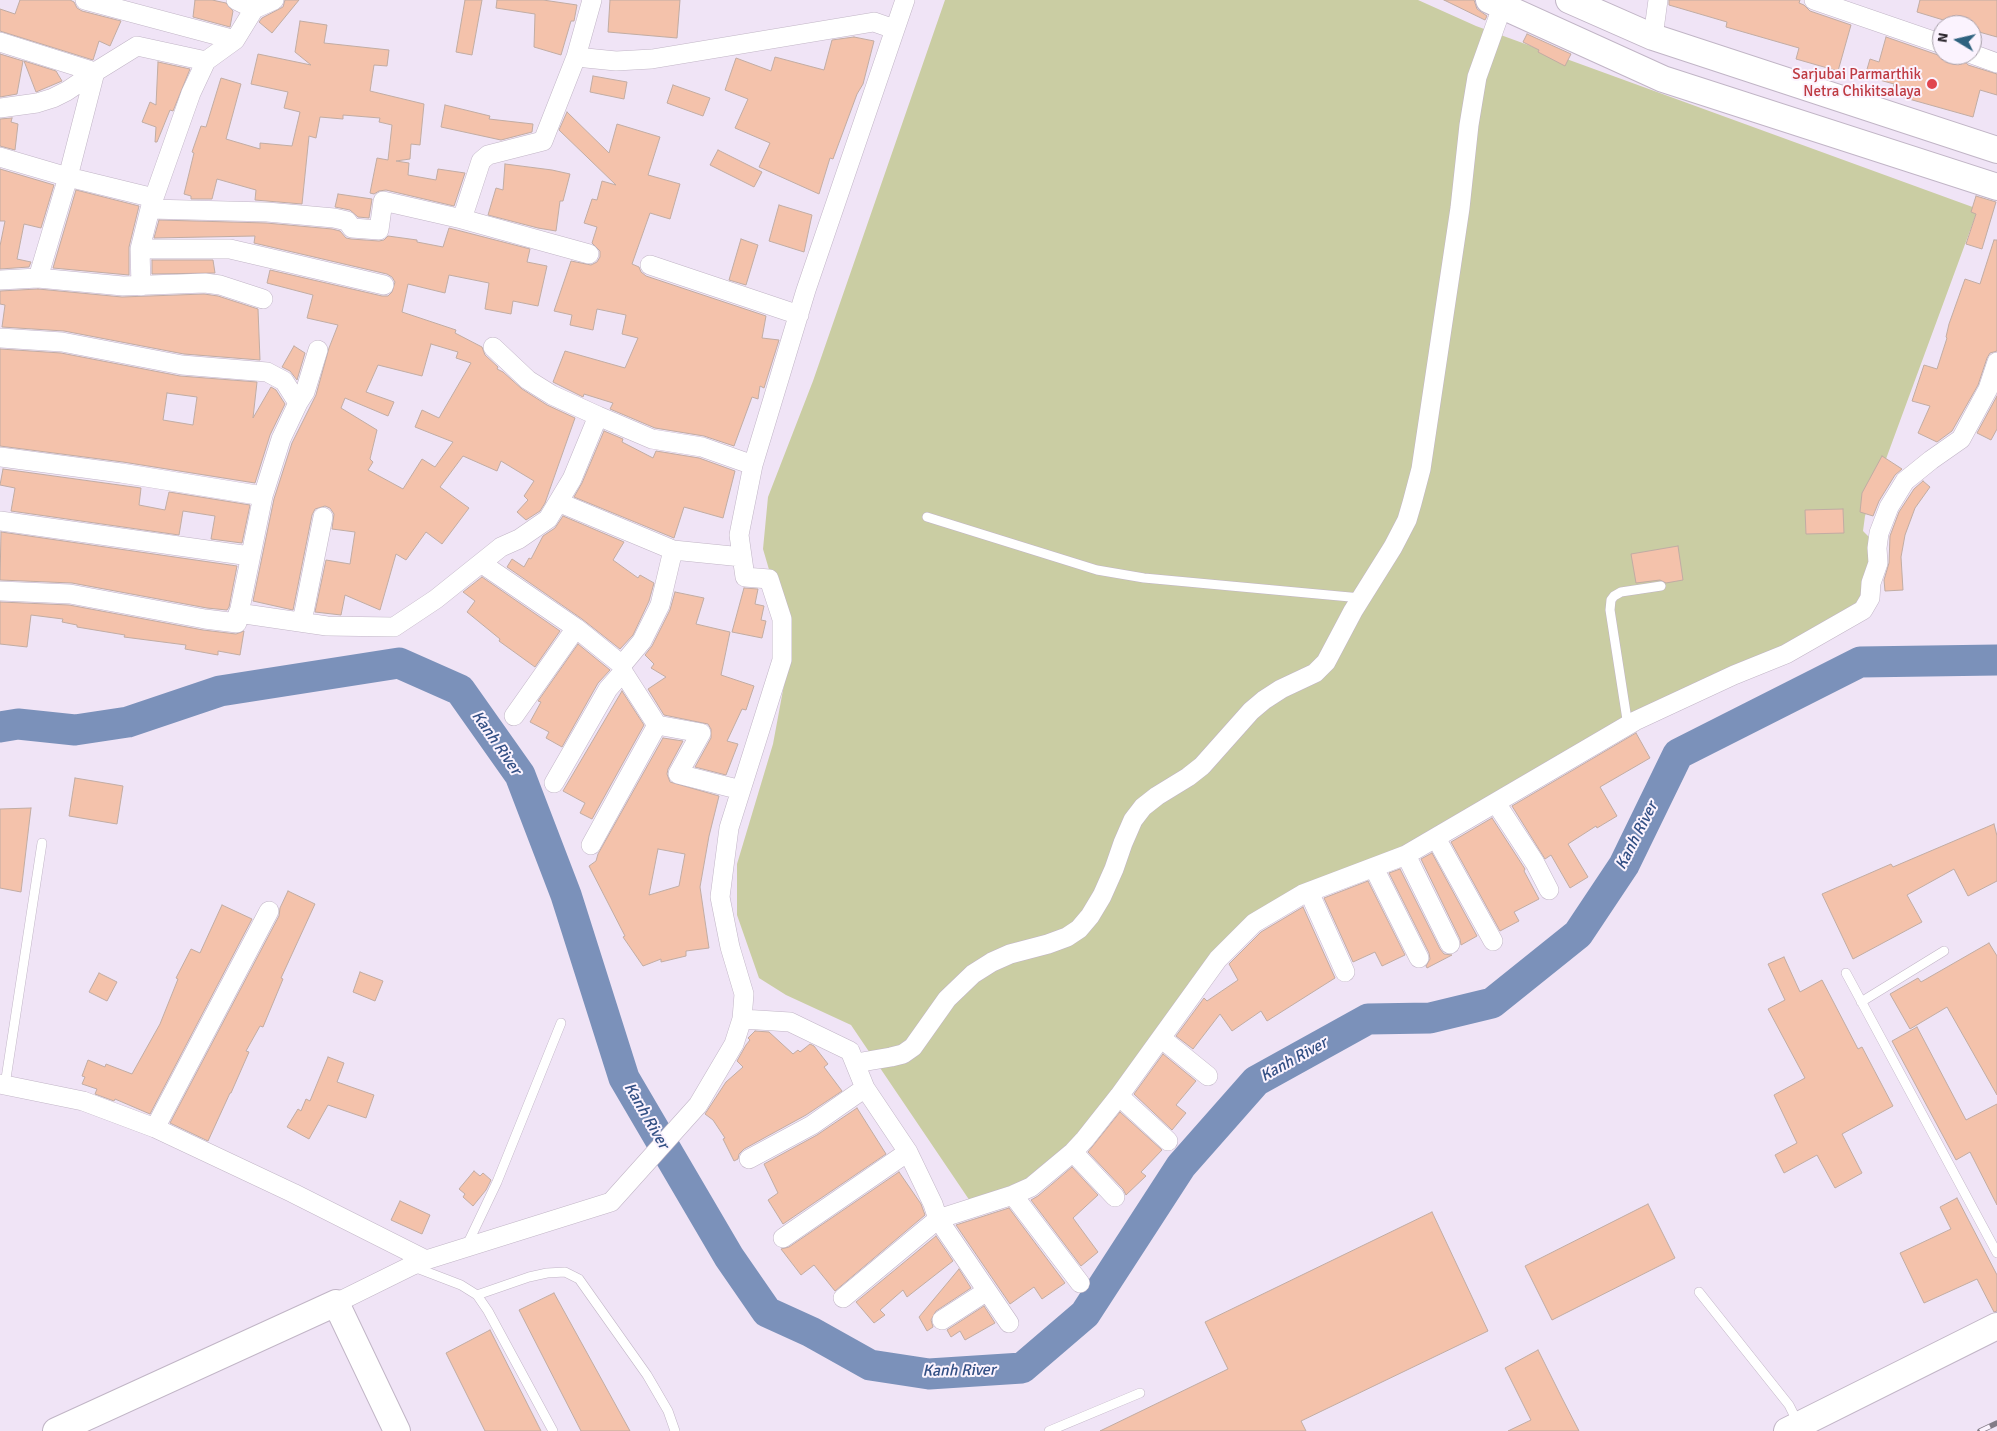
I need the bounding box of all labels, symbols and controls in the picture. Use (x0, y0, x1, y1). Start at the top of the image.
north arrow (1932, 15, 1982, 65)
text: N (1934, 32, 1952, 44)
place label: Sarjubai Parmarthik Netra Chikitsalaya (1792, 66, 1921, 101)
marker: Sarjubai Parmarthik Netra Chikitsalaya (1925, 77, 1939, 91)
water label: Kanh River (467, 707, 525, 779)
water label: Kanh River (1612, 799, 1662, 873)
water label: Kanh River (1257, 1034, 1331, 1086)
water label: Kanh River (619, 1079, 673, 1153)
water label: Kanh River (922, 1361, 996, 1381)

